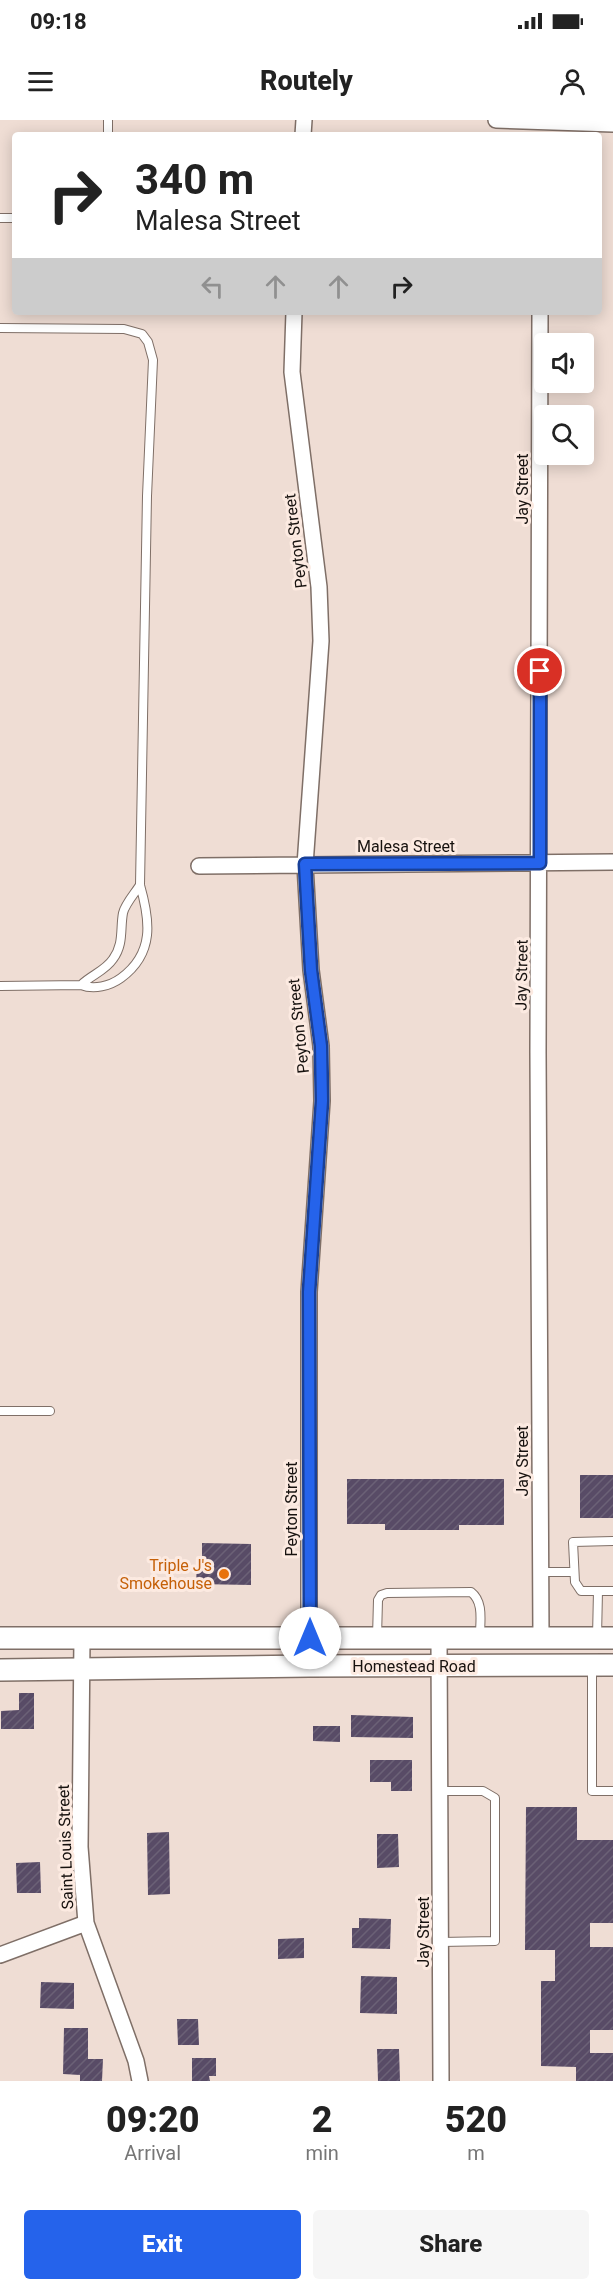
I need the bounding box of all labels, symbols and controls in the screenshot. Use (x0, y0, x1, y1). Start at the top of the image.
text: 09:18 (30, 9, 87, 34)
icon: menu (24, 65, 57, 98)
text: Routely (260, 65, 353, 97)
icon: person (556, 65, 589, 98)
text: 340 m (135, 155, 254, 204)
icon: right (36, 156, 114, 234)
text: Malesa Street (135, 205, 301, 237)
icon: left (196, 270, 229, 303)
icon: ahead (259, 270, 292, 303)
icon: ahead (322, 270, 355, 303)
icon: right (385, 270, 418, 303)
map controls (534, 333, 594, 465)
button: sound (534, 333, 594, 393)
button: search (534, 405, 594, 465)
street label: Jay Street (513, 453, 532, 525)
street label: Peyton Street (280, 493, 311, 589)
pin (514, 645, 565, 696)
icon: arrive (523, 654, 556, 687)
street label: Malesa Street (357, 837, 455, 856)
street label: Jay Street (511, 939, 532, 1011)
street label: Peyton Street (284, 978, 313, 1074)
street label: Jay Street (513, 1425, 532, 1497)
street label: Peyton Street (282, 1461, 301, 1557)
place label: Triple J's Smokehouse (119, 1556, 212, 1593)
marker: Triple J's Smokehouse (217, 1567, 231, 1581)
position arrow (278, 1606, 342, 1670)
street label: Homestead Road (352, 1657, 476, 1676)
street label: Saint Louis Street (54, 1784, 77, 1910)
street label: Jay Street (414, 1896, 433, 1968)
text: 09:20 (106, 2099, 199, 2141)
text: 2 (312, 2099, 333, 2141)
text: 520 (445, 2099, 507, 2141)
text: Arrival (124, 2141, 181, 2165)
text: min (305, 2141, 339, 2165)
text: m (467, 2141, 485, 2165)
button: Exit (24, 2210, 301, 2279)
button: Share (313, 2210, 589, 2279)

